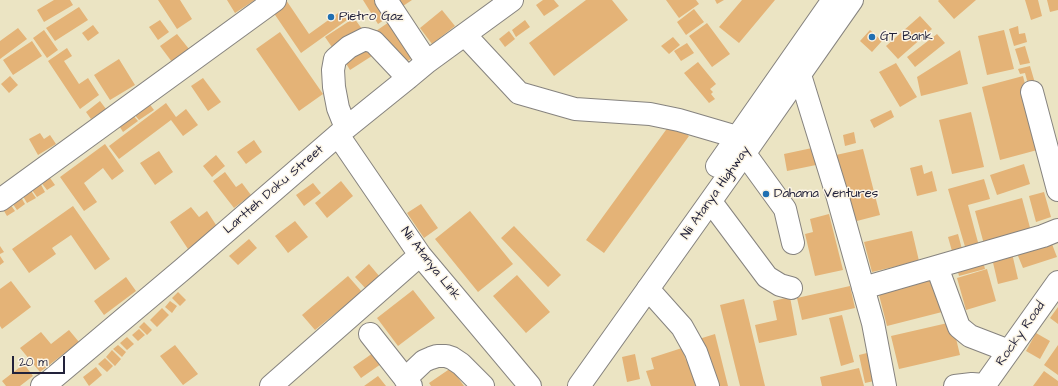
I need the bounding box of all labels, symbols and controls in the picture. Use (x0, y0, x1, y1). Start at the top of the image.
place label: Pietro Gaz (339, 9, 403, 25)
marker: Pietro Gaz (326, 12, 336, 22)
place label: GT Bank (880, 29, 933, 45)
marker: GT Bank (867, 32, 877, 42)
street label: Lartteh Doku Street (221, 142, 327, 238)
street label: Nii Atanya Highway (678, 143, 754, 243)
place label: Dahama Ventures (774, 186, 878, 202)
marker: Dahama Ventures (761, 189, 771, 199)
street label: Nii Atanya Link (397, 224, 463, 304)
street label: Rocky Road (993, 299, 1049, 369)
scale bar (14, 348, 67, 374)
text: 20 m (19, 354, 48, 371)

